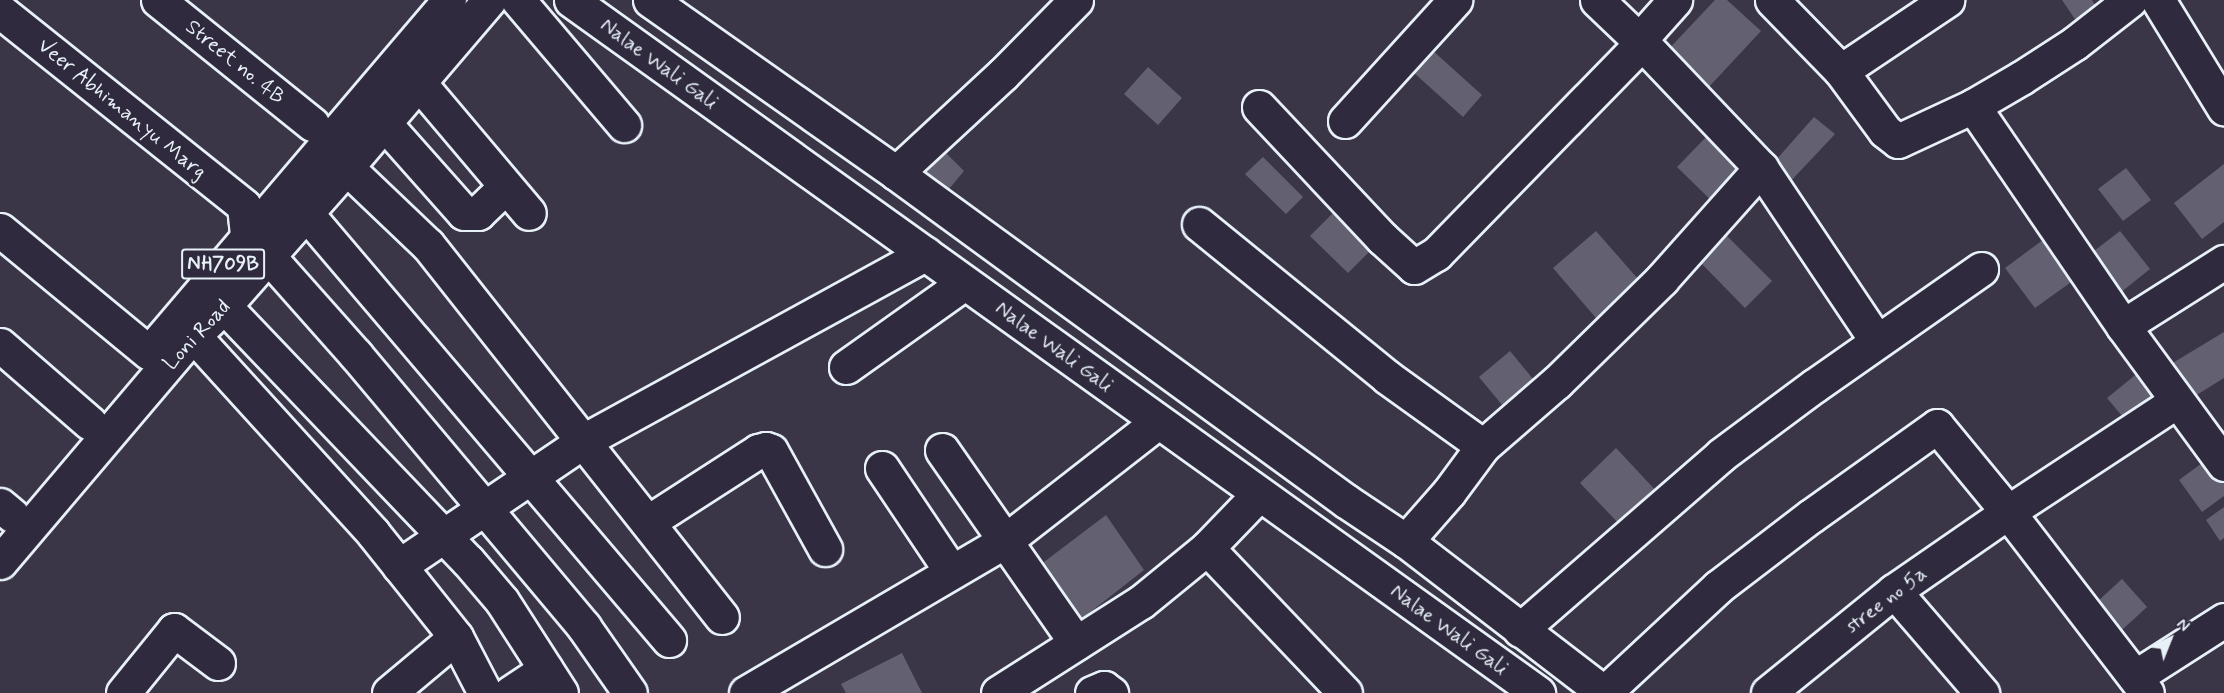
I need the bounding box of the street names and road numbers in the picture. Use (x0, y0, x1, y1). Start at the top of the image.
street label: Nalae Wali Gali (595, 13, 723, 115)
street label: Street no. 4B (180, 14, 290, 110)
street label: Veer Abhimanyu Marg (34, 34, 210, 184)
road number: NH709B (181, 247, 265, 281)
street label: Loni Road (158, 295, 236, 375)
street label: Nalae Wali Gali (990, 296, 1118, 398)
street label: stree no 5a (1840, 561, 1932, 639)
street label: Nalae Wali Gali (1385, 579, 1513, 681)

